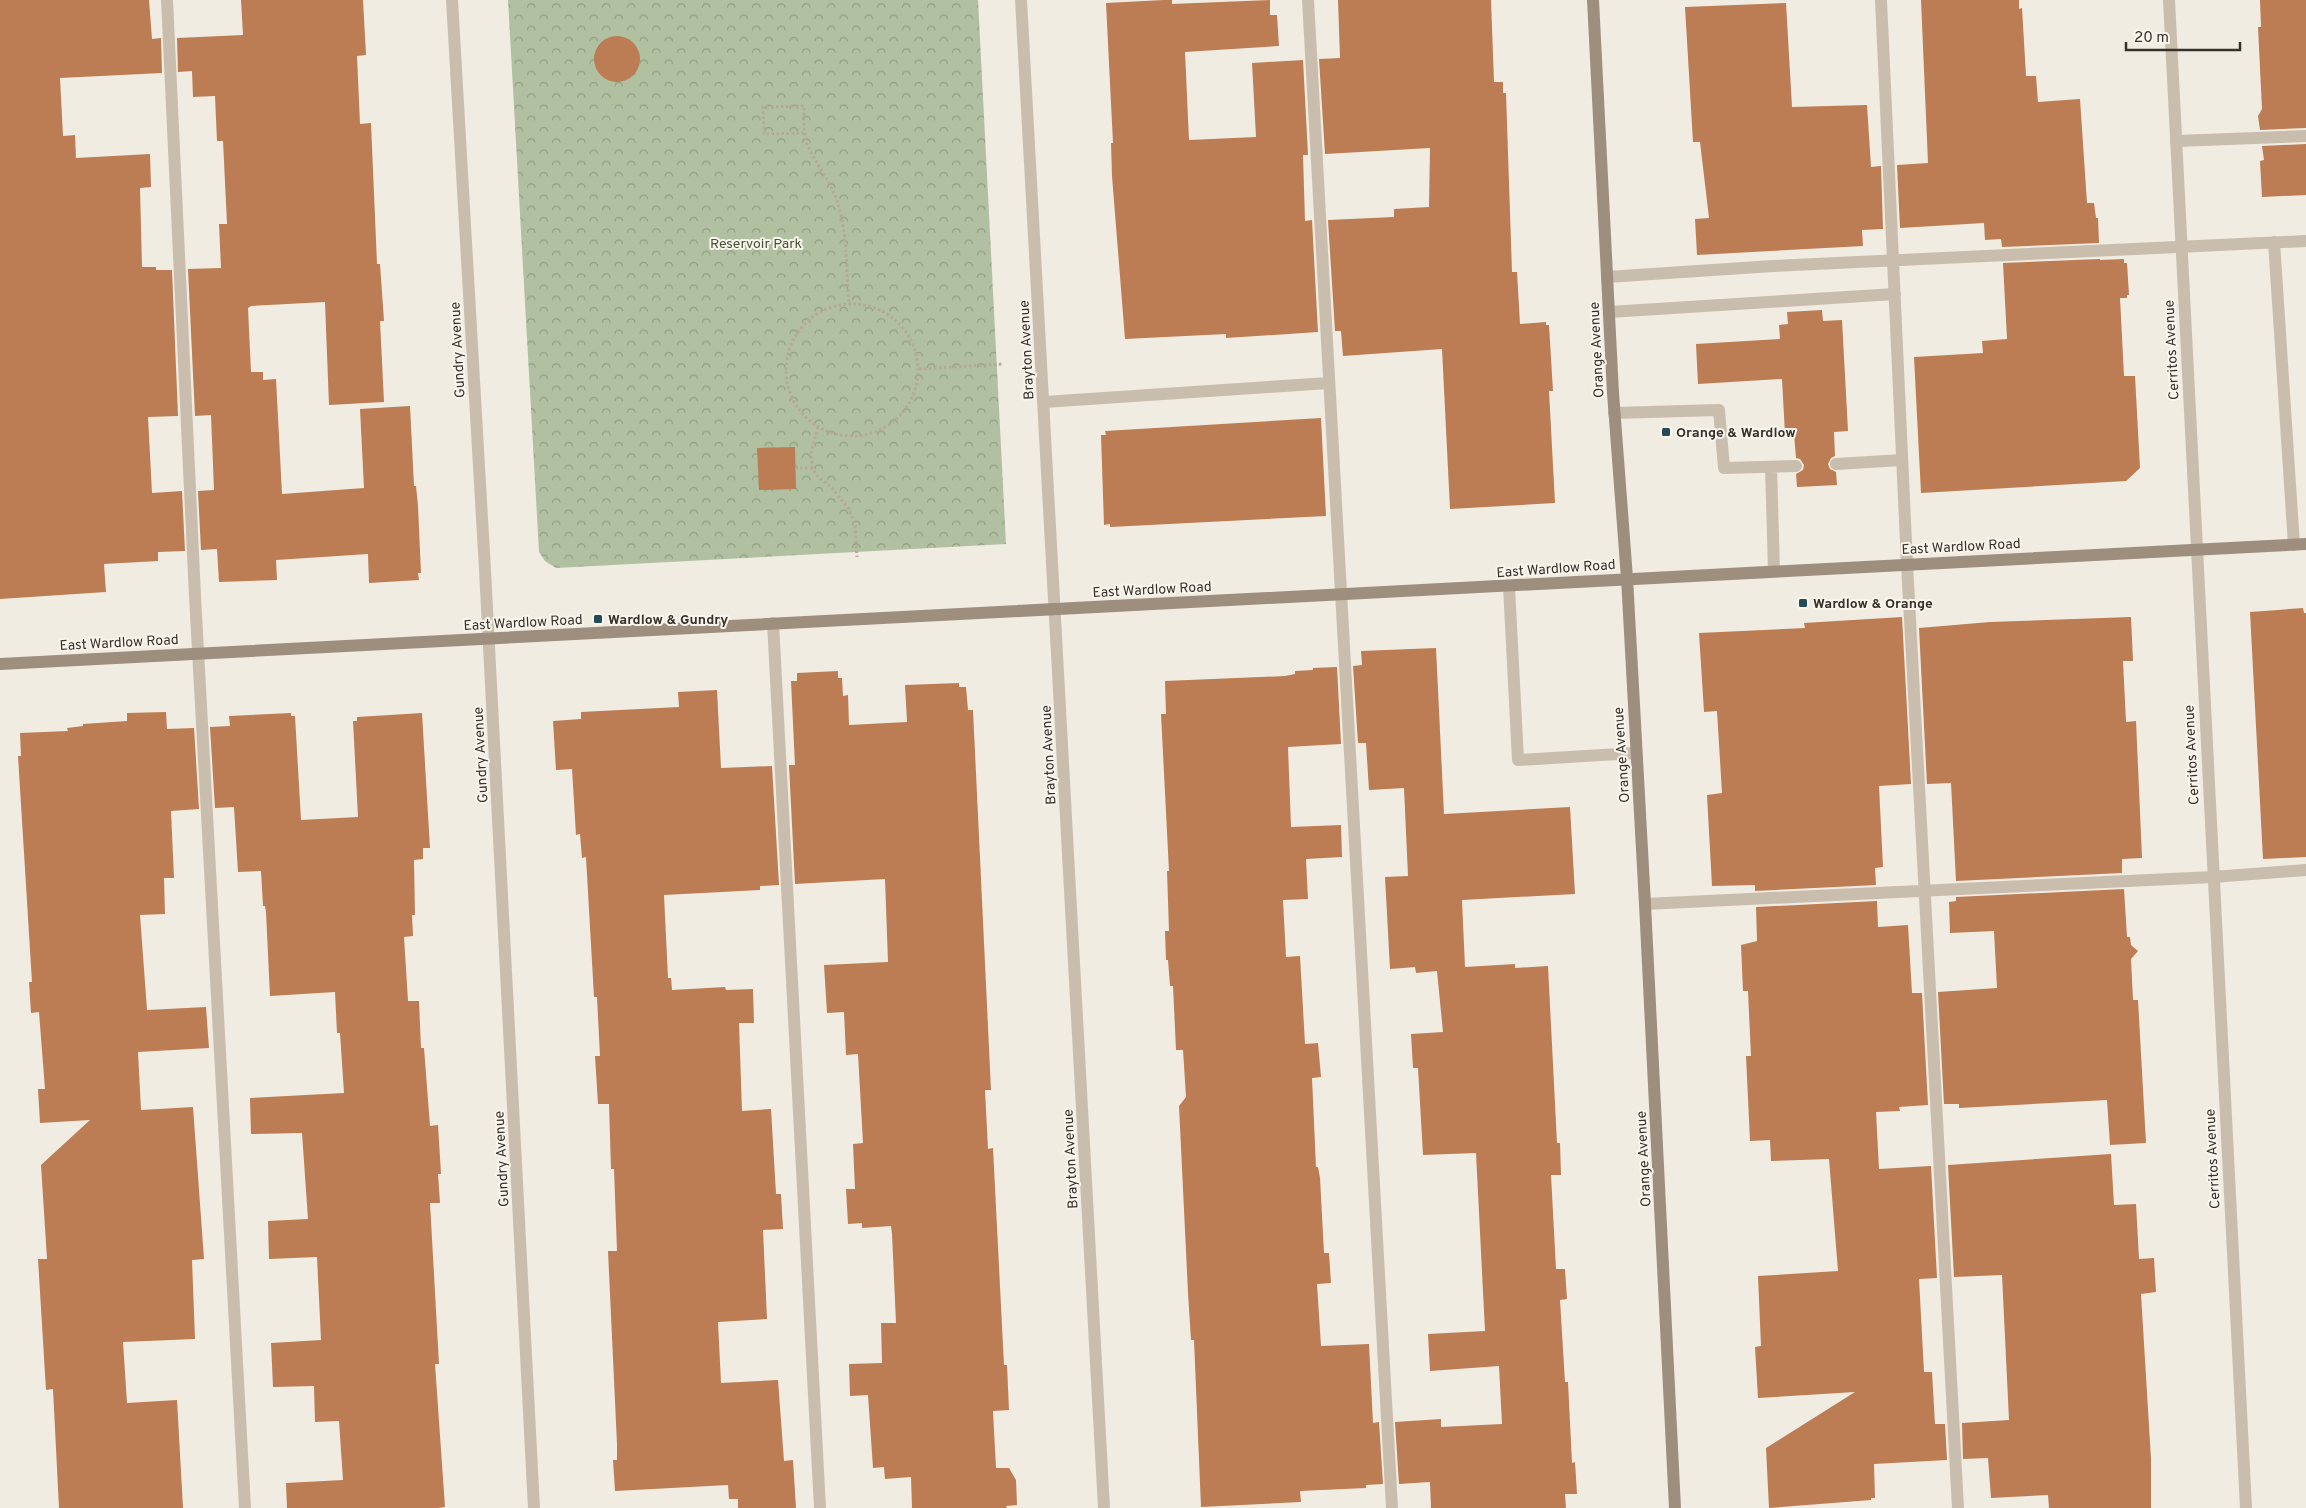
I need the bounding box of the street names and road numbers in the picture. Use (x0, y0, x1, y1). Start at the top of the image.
street label: Brayton Avenue (1016, 300, 1039, 400)
street label: Cerritos Avenue (2161, 300, 2184, 400)
street label: Gundry Avenue (447, 301, 470, 398)
street label: Orange Avenue (1586, 302, 1608, 398)
street label: East Wardlow Road (1901, 536, 2021, 559)
street label: East Wardlow Road (1496, 557, 1616, 582)
street label: East Wardlow Road (1092, 579, 1212, 602)
street label: East Wardlow Road (463, 612, 583, 635)
street label: East Wardlow Road (59, 632, 179, 655)
street label: Brayton Avenue (1038, 705, 1061, 805)
street label: Cerritos Avenue (2181, 705, 2204, 805)
street label: Gundry Avenue (470, 706, 493, 803)
street label: Orange Avenue (1611, 706, 1634, 803)
street label: Brayton Avenue (1060, 1109, 1083, 1209)
street label: Cerritos Avenue (2202, 1109, 2225, 1209)
street label: Gundry Avenue (491, 1110, 514, 1207)
street label: Orange Avenue (1633, 1111, 1655, 1207)

